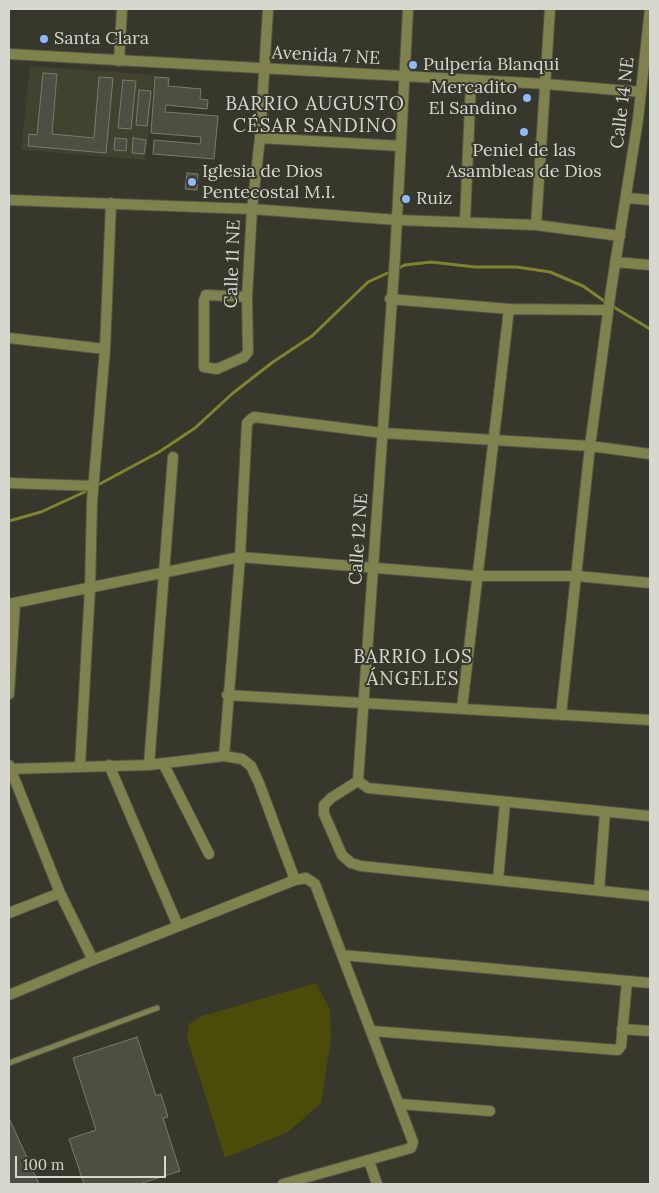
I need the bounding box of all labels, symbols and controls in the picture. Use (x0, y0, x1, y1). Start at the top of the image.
place label: Santa Clara (54, 28, 149, 50)
marker: Santa Clara (38, 33, 50, 45)
street label: Avenida 7 NE (271, 42, 381, 70)
place label: Pulpería Blanqui (423, 54, 559, 76)
street label: Calle 14 NE (607, 56, 639, 150)
marker: Pulpería Blanqui (407, 59, 419, 71)
place label: Mercadito El Sandino (428, 77, 517, 120)
marker: Mercadito El Sandino (521, 92, 533, 104)
district label: BARRIO AUGUSTO CÉSAR SANDINO (223, 94, 407, 138)
marker: Peniel de las Asambleas de Dios (518, 126, 530, 138)
place label: Peniel de las Asambleas de Dios (446, 140, 602, 182)
place label: Iglesia de Dios Pentecostal M.I. (202, 161, 336, 203)
marker: Iglesia de Dios Pentecostal M.I. (186, 176, 198, 188)
place label: Ruiz (416, 188, 452, 210)
marker: Ruiz (400, 193, 412, 205)
street label: Calle 11 NE (221, 219, 245, 309)
street label: Calle 12 NE (345, 492, 373, 586)
district label: BARRIO LOS ÁNGELES (352, 647, 474, 691)
scale bar (18, 1146, 169, 1178)
text: 100 m (23, 1155, 64, 1174)

